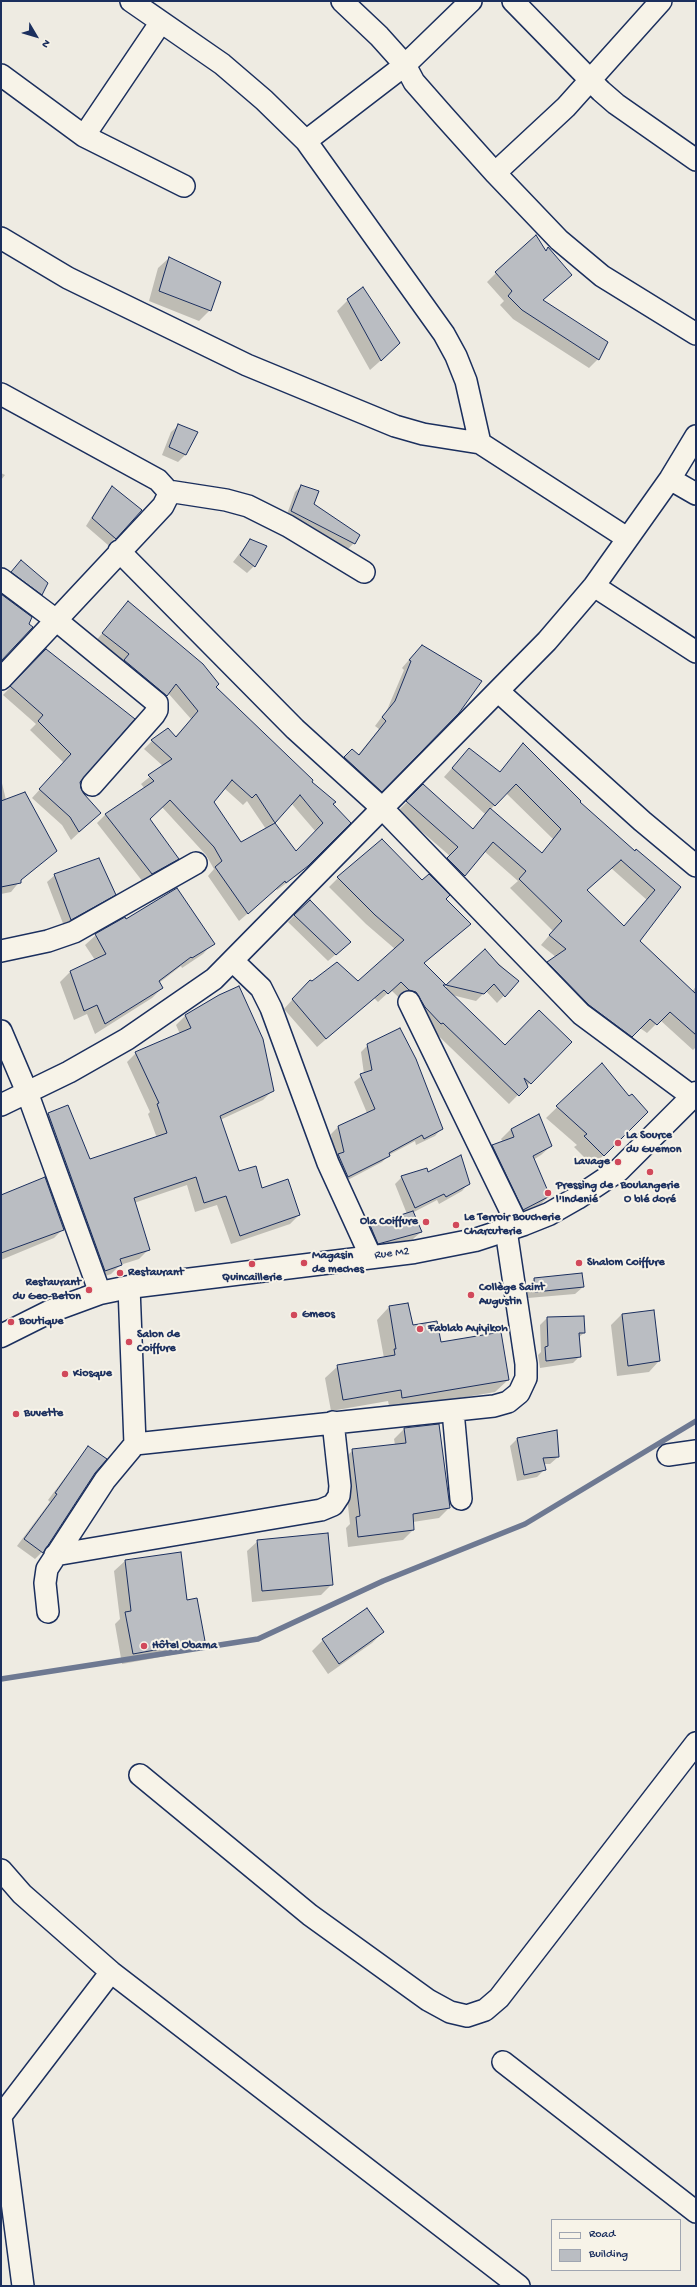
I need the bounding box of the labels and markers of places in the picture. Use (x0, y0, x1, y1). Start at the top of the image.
place label: La Source du Guemon (626, 1129, 681, 1157)
marker: La Source du Guemon (613, 1138, 623, 1148)
place label: Lavage (574, 1155, 610, 1169)
marker: Lavage (613, 1157, 623, 1167)
marker: Boulangerie O blé doré (645, 1167, 655, 1177)
place label: Pressing de l'Indenié (556, 1179, 613, 1207)
place label: Boulangerie O blé doré (620, 1179, 680, 1207)
marker: Pressing de l'Indenié (543, 1188, 553, 1198)
place label: Le Terroir Boucherie Charcuterie (464, 1211, 560, 1239)
place label: Ola Coiffure (360, 1215, 418, 1229)
marker: Ola Coiffure (421, 1217, 431, 1227)
marker: Le Terroir Boucherie Charcuterie (451, 1220, 461, 1230)
place label: Magasin de meches (312, 1249, 364, 1277)
place label: Shalom Coiffure (587, 1256, 665, 1270)
marker: Magasin de meches (299, 1258, 309, 1268)
marker: Shalom Coiffure (574, 1258, 584, 1268)
marker: Quincaillerie (247, 1259, 257, 1269)
place label: Restaurant (128, 1266, 184, 1280)
marker: Restaurant (115, 1268, 125, 1278)
place label: Quincaillerie (222, 1271, 282, 1285)
place label: Restaurant du Geo-Beton (13, 1276, 81, 1304)
place label: Collège Saint Augustin (479, 1281, 545, 1309)
marker: Restaurant du Geo-Beton (84, 1285, 94, 1295)
marker: Collège Saint Augustin (466, 1290, 476, 1300)
place label: Gmeos (302, 1308, 335, 1322)
marker: Gmeos (289, 1310, 299, 1320)
place label: Boutique (19, 1315, 63, 1329)
marker: Boutique (6, 1317, 16, 1327)
place label: Fablab Ayiyikoh (428, 1322, 508, 1336)
marker: Fablab Ayiyikoh (415, 1324, 425, 1334)
place label: Salon de Coiffure (137, 1328, 180, 1356)
marker: Salon de Coiffure (124, 1337, 134, 1347)
place label: Kiosque (73, 1367, 112, 1381)
marker: Kiosque (60, 1369, 70, 1379)
place label: Buvette (24, 1407, 63, 1421)
marker: Buvette (11, 1409, 21, 1419)
place label: Hôtel Obama (152, 1639, 217, 1653)
marker: Hôtel Obama (139, 1641, 149, 1651)

